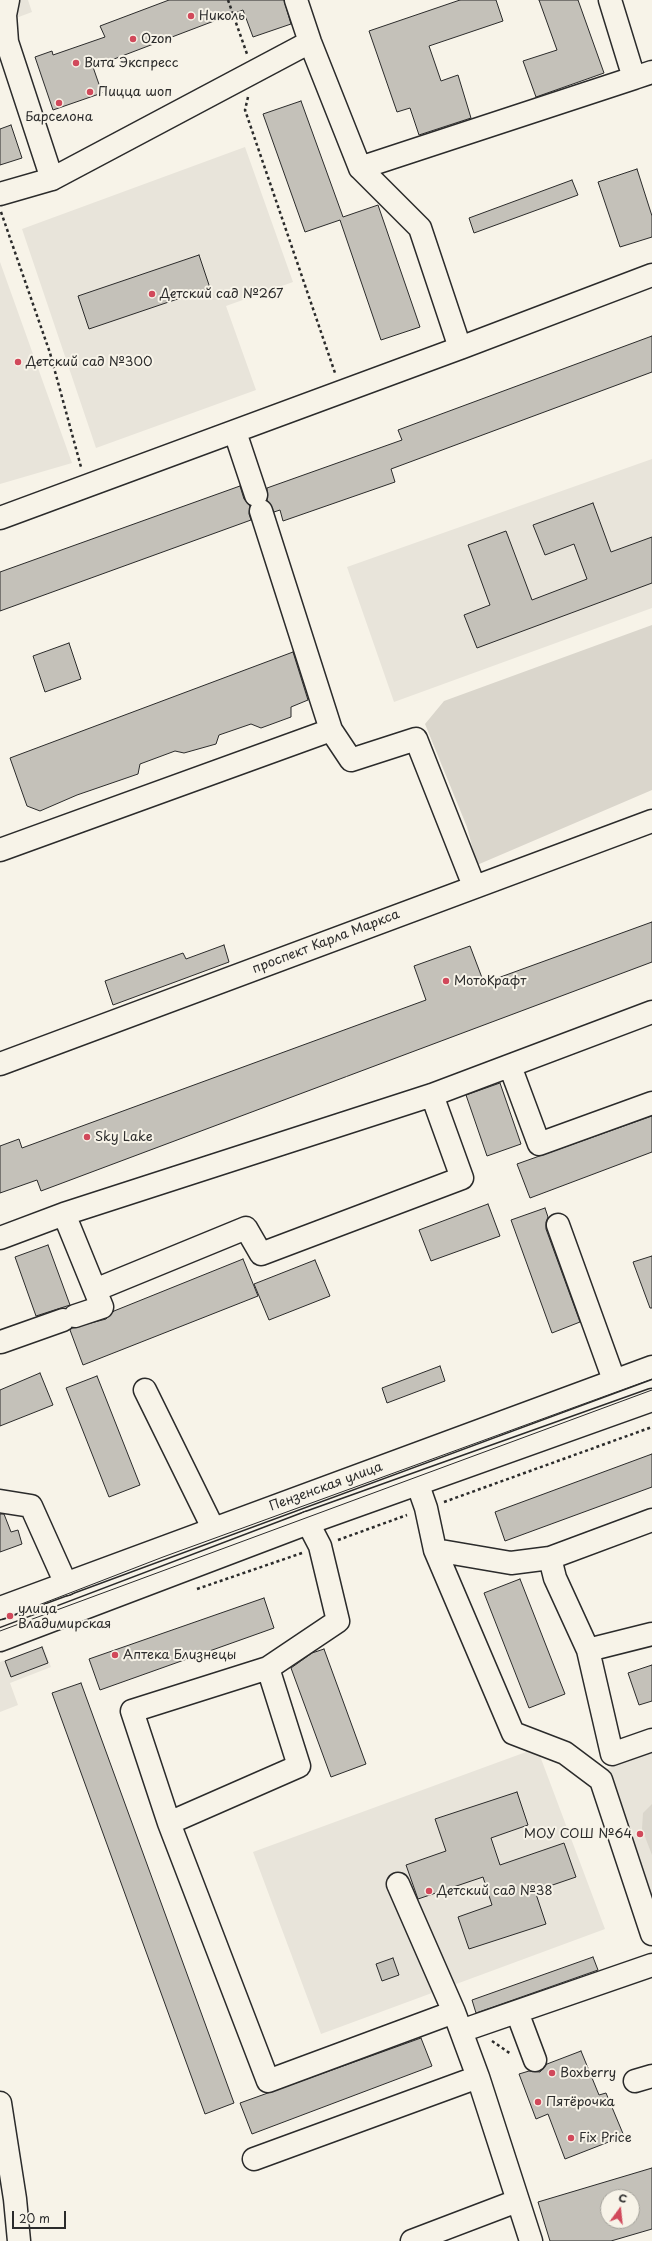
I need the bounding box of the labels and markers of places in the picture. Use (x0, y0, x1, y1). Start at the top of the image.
place label: Николь (199, 8, 245, 24)
marker: Николь (186, 11, 196, 21)
place label: Ozon (141, 31, 172, 47)
marker: Ozon (128, 34, 138, 44)
place label: Вита Экспресс (84, 55, 178, 71)
marker: Вита Экспресс (71, 58, 81, 68)
place label: Пицца шоп (98, 84, 172, 100)
marker: Пицца шоп (85, 87, 95, 97)
marker: Барселона (54, 98, 64, 108)
place label: Барселона (25, 109, 93, 125)
place label: Детский сад №267 (160, 286, 283, 302)
marker: Детский сад №267 (147, 289, 157, 299)
place label: Детский сад №300 (26, 354, 152, 370)
marker: Детский сад №300 (13, 357, 23, 367)
place label: МотоКрафт (454, 973, 526, 989)
marker: МотоКрафт (441, 976, 451, 986)
place label: Sky Lake (95, 1129, 153, 1145)
marker: Sky Lake (82, 1132, 92, 1142)
place label: улица Владимирская (18, 1601, 111, 1632)
marker: улица Владимирская (5, 1611, 15, 1621)
place label: Аптека Близнецы (123, 1647, 236, 1663)
marker: Аптека Близнецы (110, 1650, 120, 1660)
place label: МОУ СОШ №64 (524, 1826, 632, 1842)
marker: МОУ СОШ №64 (635, 1829, 645, 1839)
place label: Детский сад №38 (437, 1883, 553, 1899)
marker: Детский сад №38 (424, 1886, 434, 1896)
place label: Boxberry (560, 2065, 616, 2081)
marker: Boxberry (547, 2068, 557, 2078)
place label: Пятёрочка (546, 2094, 615, 2110)
marker: Пятёрочка (533, 2097, 543, 2107)
place label: Fix Price (579, 2130, 632, 2146)
marker: Fix Price (566, 2133, 576, 2143)

